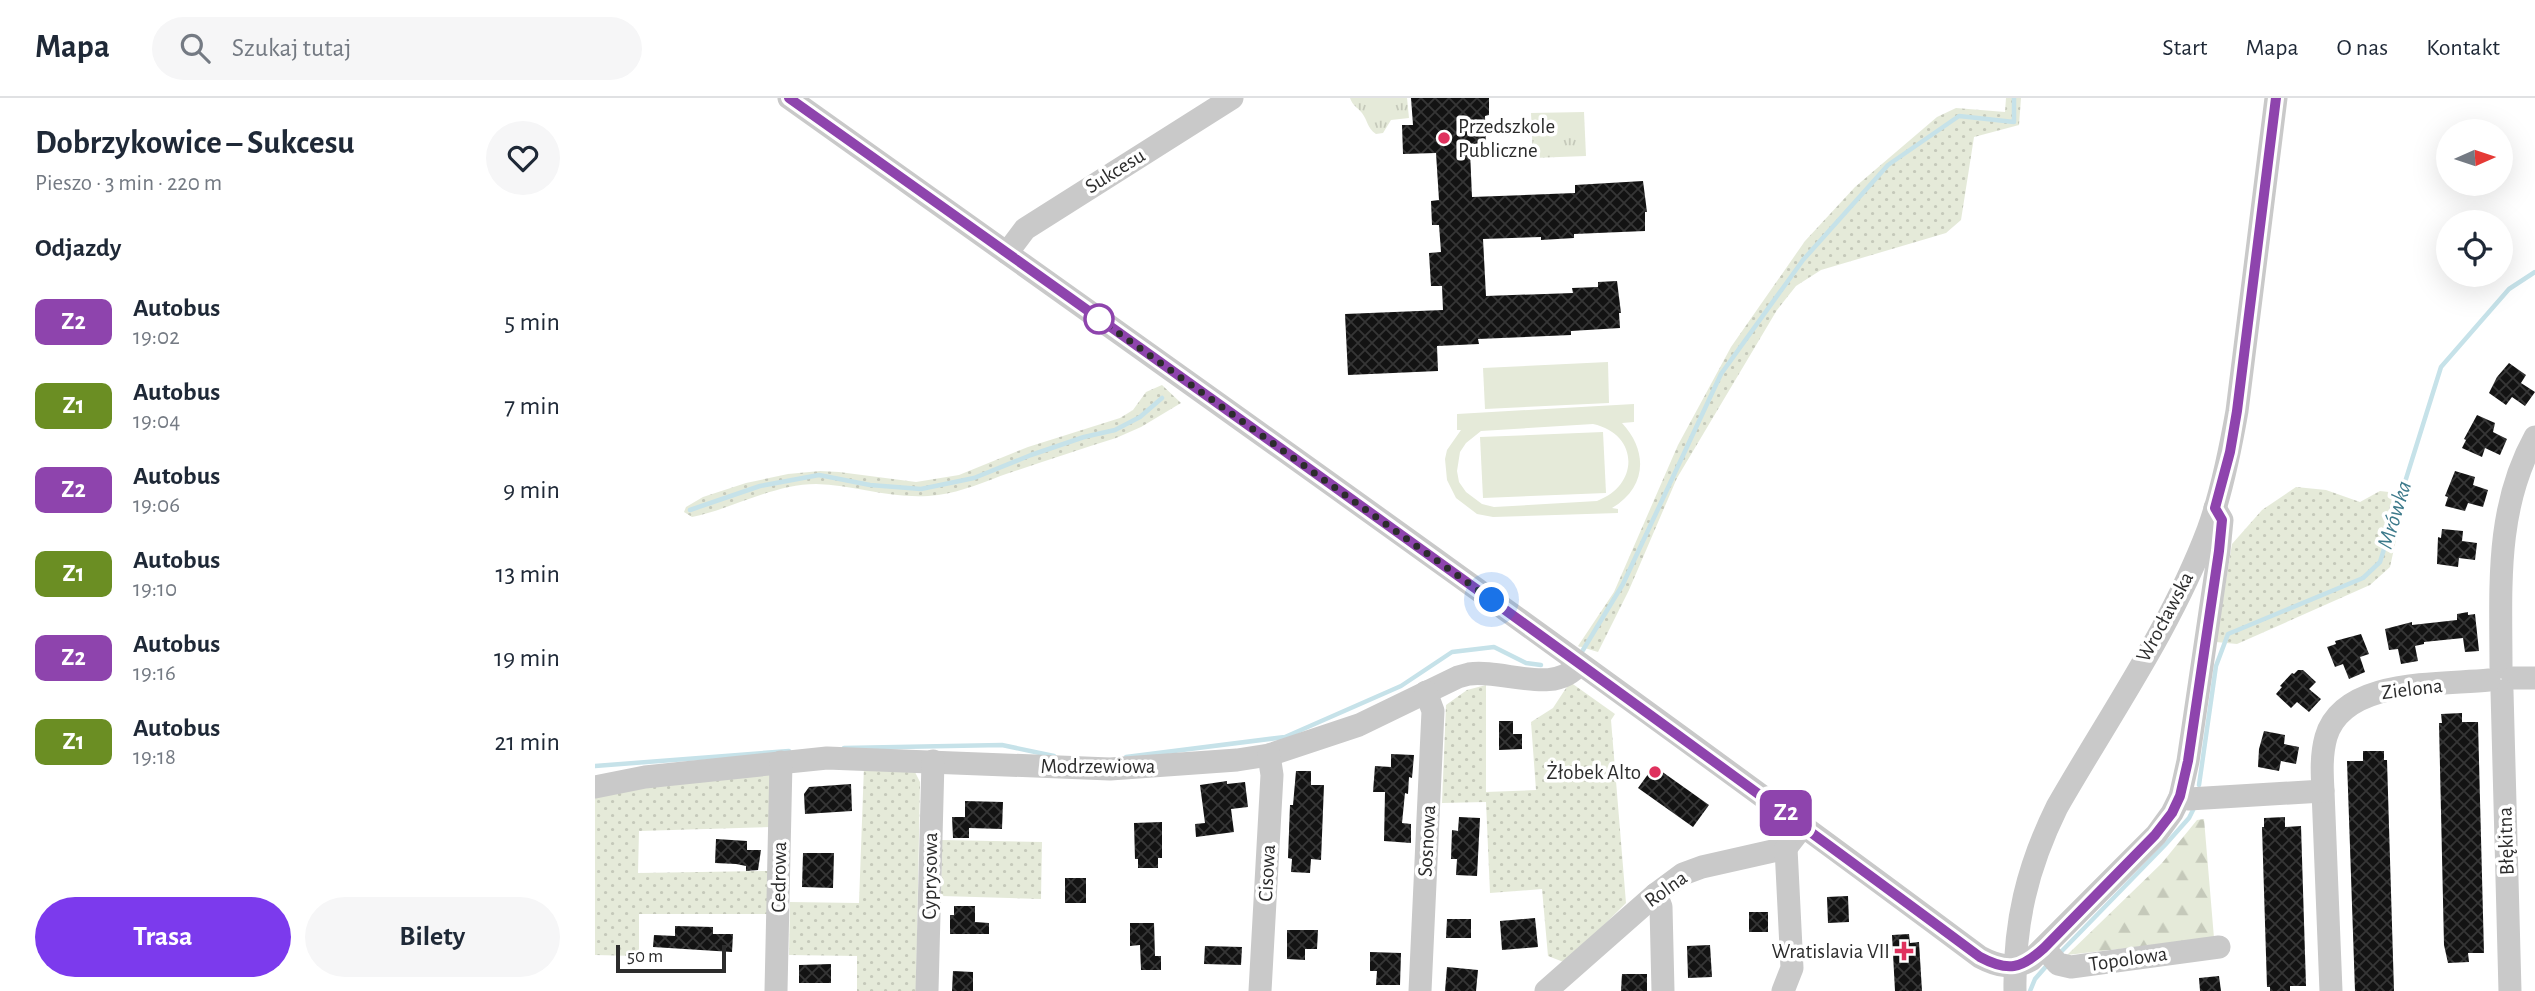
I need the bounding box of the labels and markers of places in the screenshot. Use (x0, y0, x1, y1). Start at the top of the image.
place label: Przedszkole Publiczne (1458, 116, 1555, 161)
marker: Przedszkole Publiczne (1436, 130, 1452, 146)
unlabelled marker (1084, 304, 1114, 334)
place label: Żłobek Alto (1547, 761, 1641, 783)
marker: Żłobek Alto (1647, 764, 1663, 780)
place label: Wratislavia VII (1772, 941, 1890, 962)
marker: Wratislavia VII (1896, 943, 1912, 959)

